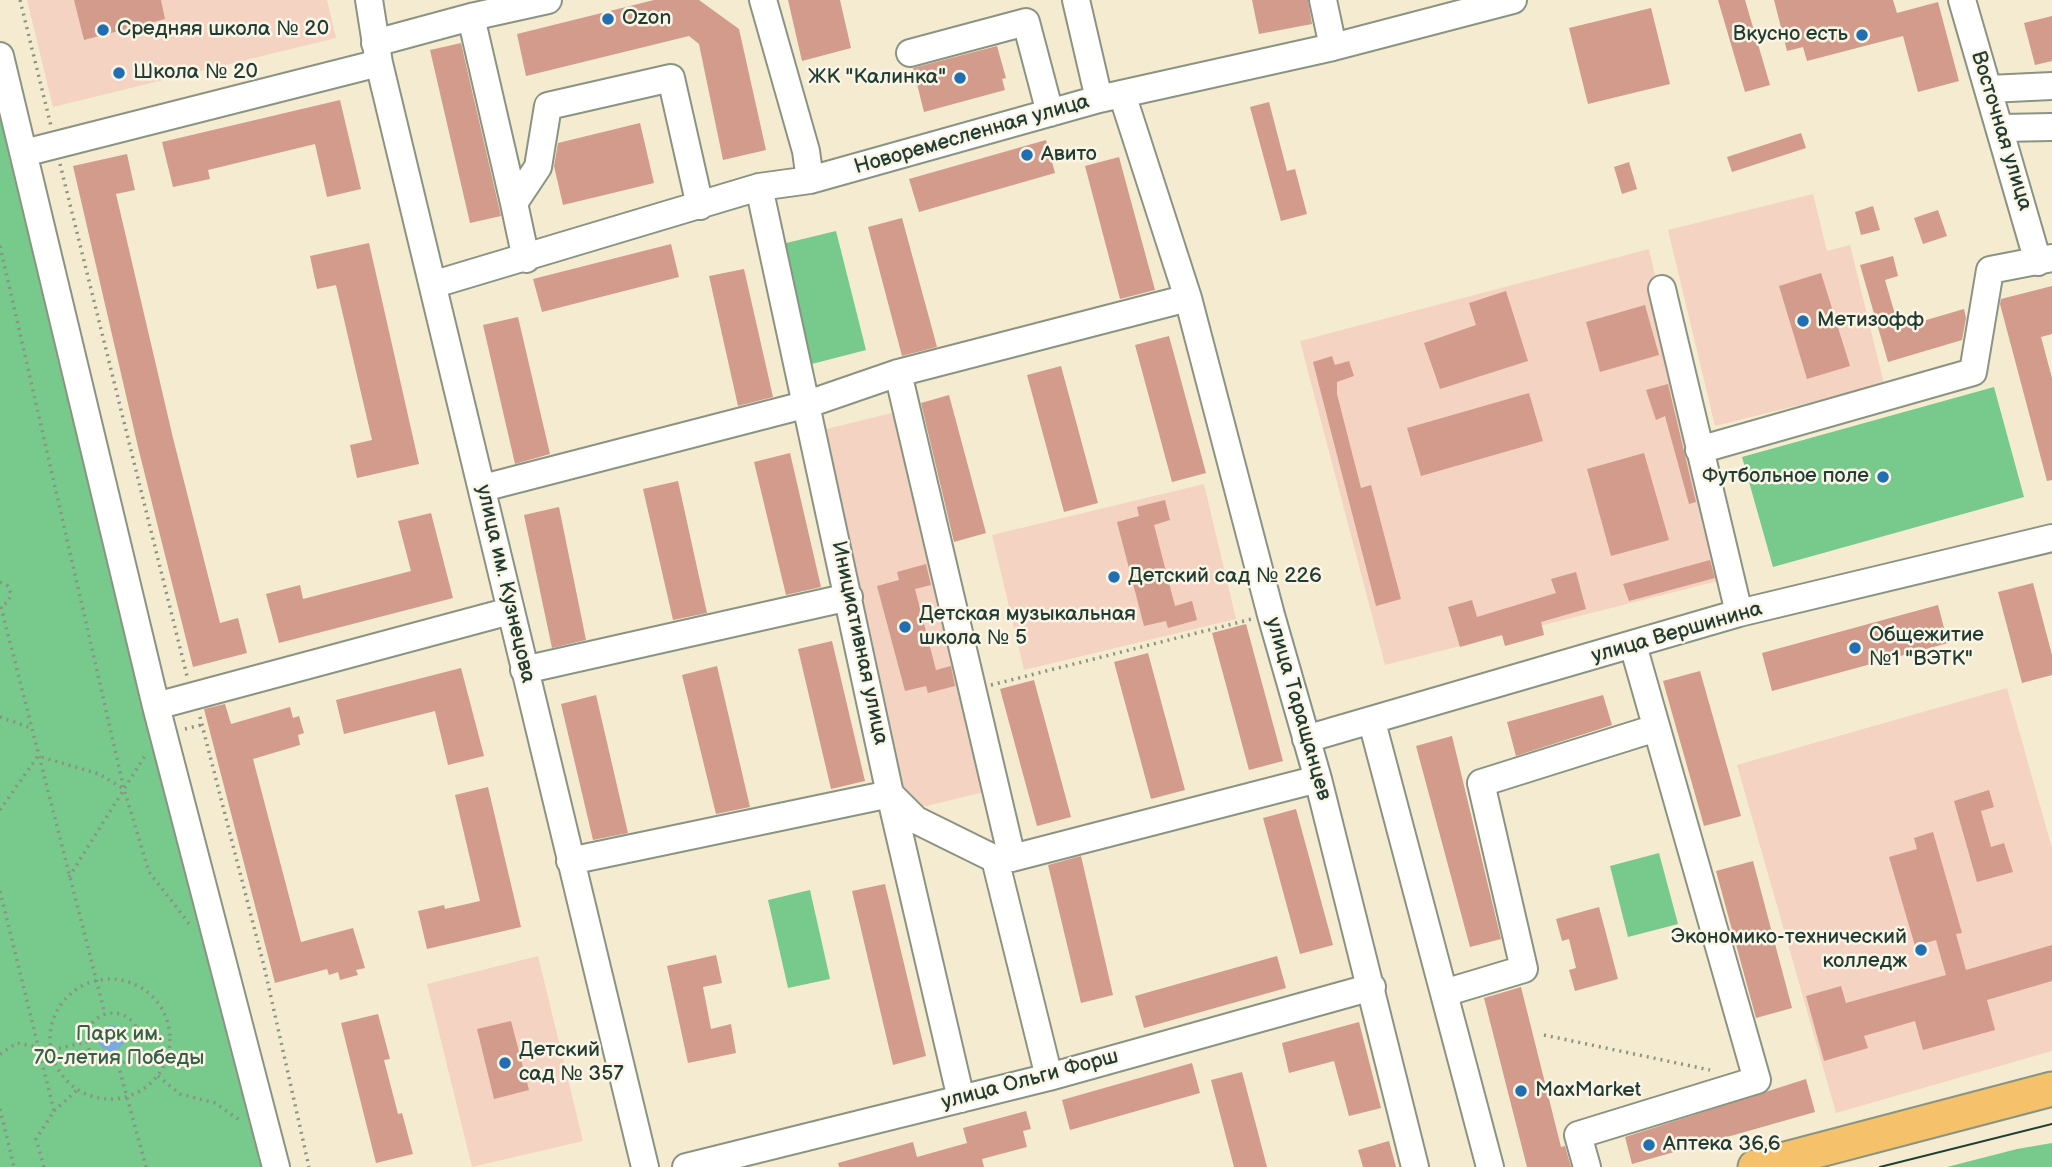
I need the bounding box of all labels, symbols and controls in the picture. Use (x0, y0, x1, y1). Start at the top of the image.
place label: Ozon (622, 6, 671, 32)
marker: Ozon (600, 11, 616, 27)
place label: Средняя школа № 20 (117, 17, 329, 43)
marker: Средняя школа № 20 (95, 22, 111, 38)
place label: Вкусно есть (1733, 22, 1848, 48)
marker: Вкусно есть (1854, 27, 1870, 43)
street label: Восточная улица (1965, 48, 2037, 214)
place label: Школа № 20 (133, 60, 258, 86)
marker: Школа № 20 (111, 65, 127, 81)
place label: ЖК "Калинка" (808, 65, 946, 91)
marker: ЖК "Калинка" (952, 70, 968, 86)
street label: Новоремесленная улица (852, 89, 1092, 181)
place label: Авито (1041, 142, 1097, 168)
marker: Авито (1019, 147, 1035, 163)
place label: Метизофф (1817, 308, 1924, 334)
marker: Метизофф (1795, 313, 1811, 329)
place label: Футбольное поле (1702, 464, 1869, 490)
marker: Футбольное поле (1875, 469, 1891, 485)
street label: улица им. Кузнецова (470, 482, 540, 686)
street label: Инициативная улица (825, 539, 893, 747)
place label: Детский сад № 226 (1128, 564, 1322, 590)
marker: Детский сад № 226 (1106, 569, 1122, 585)
street label: улица Вершинина (1589, 597, 1765, 669)
place label: Детская музыкальная школа № 5 (919, 602, 1136, 652)
street label: улица Таращанцев (1260, 615, 1336, 803)
marker: Детская музыкальная школа № 5 (897, 619, 913, 635)
place label: Общежитие №1 "ВЭТК" (1869, 623, 1984, 673)
marker: Общежитие №1 "ВЭТК" (1847, 640, 1863, 656)
place label: Экономико-технический колледж (1671, 925, 1907, 975)
marker: Экономико-технический колледж (1913, 942, 1929, 958)
park label: Парк им. 70-летия Победы (34, 1022, 204, 1072)
place label: Детский сад № 357 (519, 1038, 624, 1088)
street label: улица Ольги Форш (939, 1044, 1121, 1116)
marker: Детский сад № 357 (497, 1055, 513, 1071)
place label: MaxMarket (1535, 1078, 1641, 1104)
marker: MaxMarket (1513, 1083, 1529, 1099)
place label: Аптека 36,6 (1663, 1132, 1781, 1158)
marker: Аптека 36,6 (1641, 1137, 1657, 1153)

